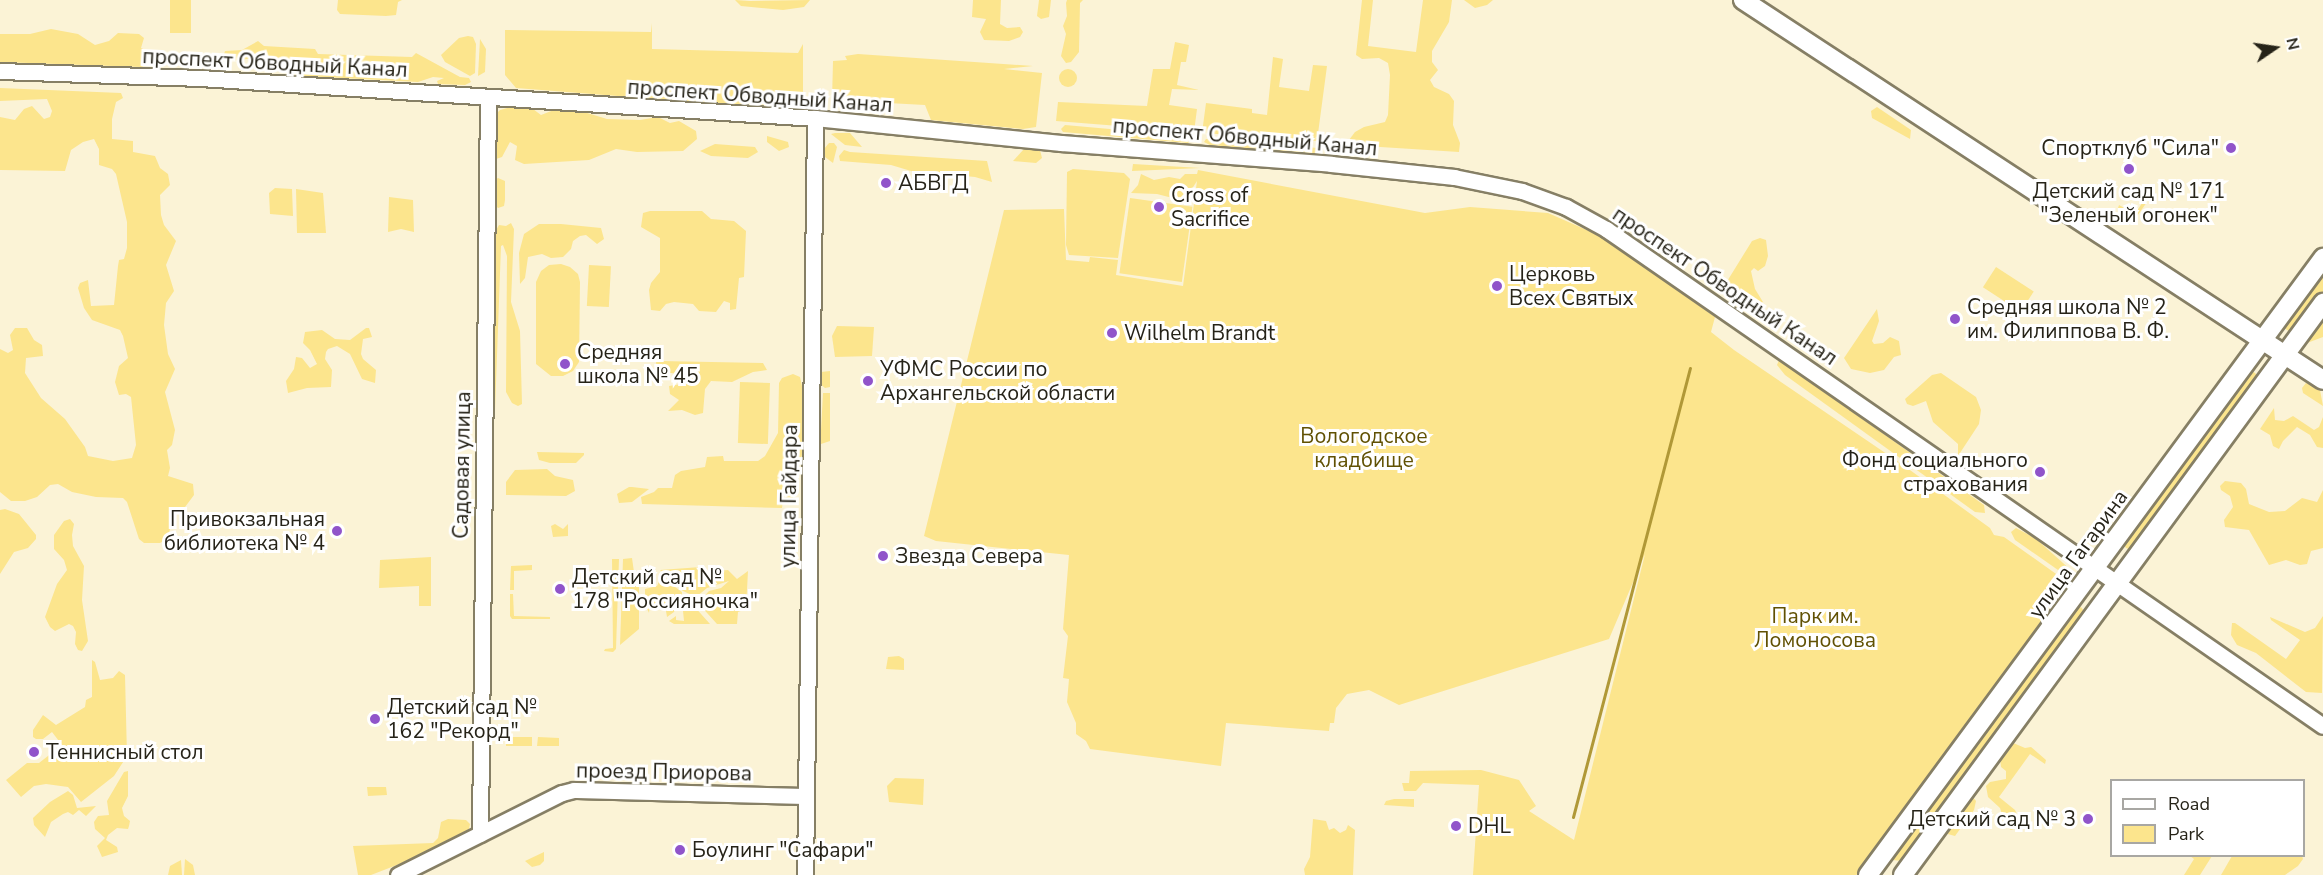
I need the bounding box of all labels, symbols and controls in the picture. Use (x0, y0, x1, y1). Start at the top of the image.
north arrow (2245, 18, 2305, 78)
text: N (2280, 36, 2305, 52)
street label: проспект Обводный Канал (142, 43, 408, 83)
street label: проспект Обводный Канал (627, 74, 893, 118)
street label: проспект Обводный Канал (1112, 113, 1378, 161)
place label: Спортклуб "Сила" (2041, 135, 2219, 161)
marker: Спортклуб "Сила" (2224, 141, 2238, 155)
marker: Детский сад № 171 "Зеленый огонек" (2122, 162, 2136, 176)
place label: АБВГД (898, 170, 969, 196)
marker: АБВГД (879, 176, 893, 190)
place label: Детский сад № 171 "Зеленый огонек" (2033, 178, 2225, 228)
place label: Cross of Sacrifice (1171, 182, 1250, 232)
marker: Cross of Sacrifice (1152, 200, 1166, 214)
street label: проспект Обводный Канал (1608, 201, 1842, 371)
place label: Церковь Всех Святых (1509, 261, 1634, 311)
marker: Церковь Всех Святых (1490, 279, 1504, 293)
place label: Средняя школа № 2 им. Филиппова В. Ф. (1967, 294, 2169, 344)
marker: Средняя школа № 2 им. Филиппова В. Ф. (1948, 312, 1962, 326)
place label: Wilhelm Brandt (1124, 320, 1275, 346)
marker: Wilhelm Brandt (1105, 326, 1119, 340)
place label: Средняя школа № 45 (577, 339, 699, 389)
place label: УФМС России по Архангельской области (880, 356, 1115, 406)
marker: Средняя школа № 45 (558, 357, 572, 371)
marker: УФМС России по Архангельской области (861, 374, 875, 388)
street label: Садовая улица (448, 391, 476, 539)
park label: Вологодское кладбище (1300, 423, 1428, 473)
street label: улица Гайдара (775, 424, 803, 568)
place label: Фонд социального страхования (1842, 447, 2028, 497)
marker: Фонд социального страхования (2033, 465, 2047, 479)
street label: улица Гагарина (2023, 485, 2133, 623)
place label: Привокзальная библиотека № 4 (164, 506, 325, 556)
marker: Привокзальная библиотека № 4 (330, 524, 344, 538)
place label: Звезда Севера (895, 543, 1043, 569)
marker: Звезда Севера (876, 549, 890, 563)
place label: Детский сад № 178 "Россияночка" (572, 564, 758, 614)
marker: Детский сад № 178 "Россияночка" (553, 582, 567, 596)
park label: Парк им. Ломоносова (1754, 603, 1876, 653)
place label: Детский сад № 162 "Рекорд" (387, 694, 537, 744)
marker: Детский сад № 162 "Рекорд" (368, 712, 382, 726)
place label: Теннисный стол (46, 739, 204, 765)
marker: Теннисный стол (27, 745, 41, 759)
street label: проезд Приорова (576, 758, 752, 786)
legend (2110, 779, 2305, 857)
text: Road (2168, 792, 2210, 816)
place label: Детский сад № 3 (1908, 806, 2076, 832)
marker: Детский сад № 3 (2081, 812, 2095, 826)
place label: DHL (1468, 813, 1511, 839)
marker: DHL (1449, 819, 1463, 833)
text: Park (2168, 822, 2204, 846)
place label: Боулинг "Сафари" (692, 837, 874, 863)
marker: Боулинг "Сафари" (673, 843, 687, 857)

